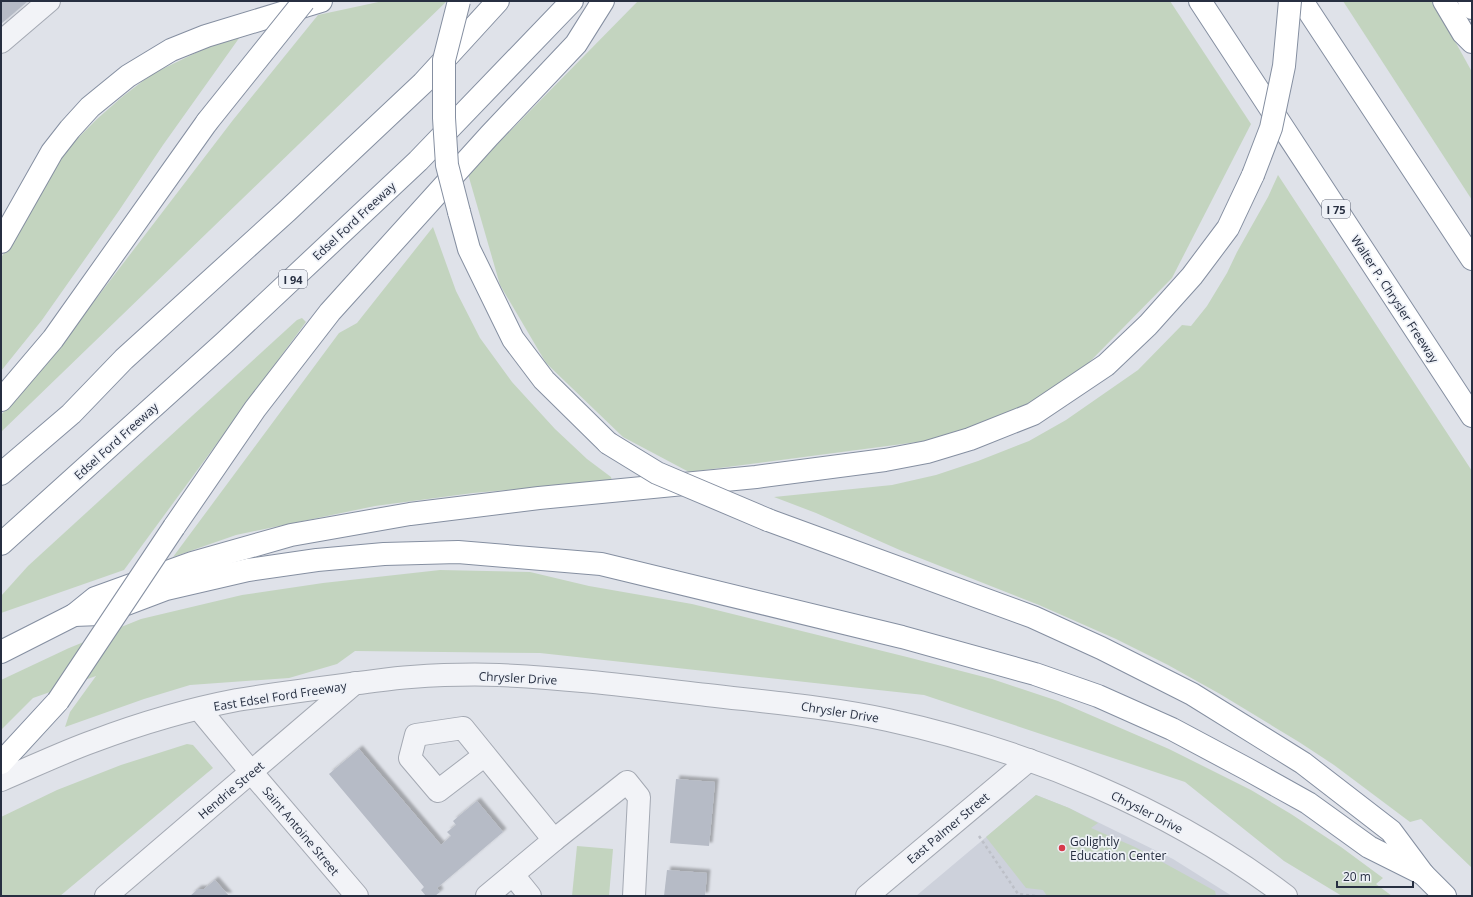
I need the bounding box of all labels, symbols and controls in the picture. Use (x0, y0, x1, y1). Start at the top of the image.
street label: Edsel Ford Freeway (309, 177, 400, 264)
road number: I 75 (1322, 200, 1350, 218)
street label: Walter P. Chrysler Freeway (1347, 232, 1443, 367)
road number: I 94 (279, 270, 307, 288)
street label: Edsel Ford Freeway (70, 398, 163, 483)
street label: Chrysler Drive (478, 667, 558, 689)
street label: East Edsel Ford Freeway (212, 677, 349, 715)
street label: Chrysler Drive (800, 697, 880, 727)
street label: Hendrie Street (194, 757, 268, 823)
street label: Saint Antoine Street (259, 783, 343, 879)
street label: Chrysler Drive (1108, 787, 1186, 838)
street label: East Palmer Street (903, 788, 993, 868)
place label: Golightly Education Center (1070, 833, 1166, 864)
marker: Golightly Education Center (1057, 843, 1067, 853)
scale bar (1337, 863, 1413, 889)
text: 20 m (1343, 868, 1371, 885)

